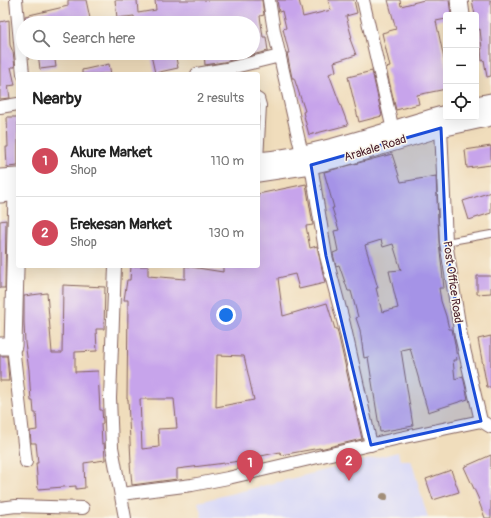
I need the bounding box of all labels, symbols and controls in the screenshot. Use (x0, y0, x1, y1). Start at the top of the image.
map controls (443, 12, 479, 120)
button: + (443, 12, 479, 48)
search box (16, 16, 260, 60)
icon: search (30, 27, 52, 49)
text: Search here (62, 29, 135, 48)
button: − (443, 48, 479, 84)
button: locate (443, 84, 479, 120)
text: Nearby (32, 88, 81, 109)
text: 2 results (197, 90, 244, 106)
street label: Arakale Road (342, 132, 408, 165)
text: Akure Market (70, 143, 152, 162)
text: 1 (42, 153, 48, 169)
text: 110 m (211, 153, 244, 169)
text: Shop (70, 162, 97, 178)
text: Erekesan Market (70, 215, 172, 234)
text: 2 (41, 225, 49, 241)
text: 130 m (208, 225, 244, 241)
text: Shop (70, 234, 97, 250)
street label: Post Office Road (439, 240, 466, 324)
your location (216, 305, 236, 325)
pin: 2 (336, 448, 362, 481)
pin: 1 (237, 450, 263, 483)

